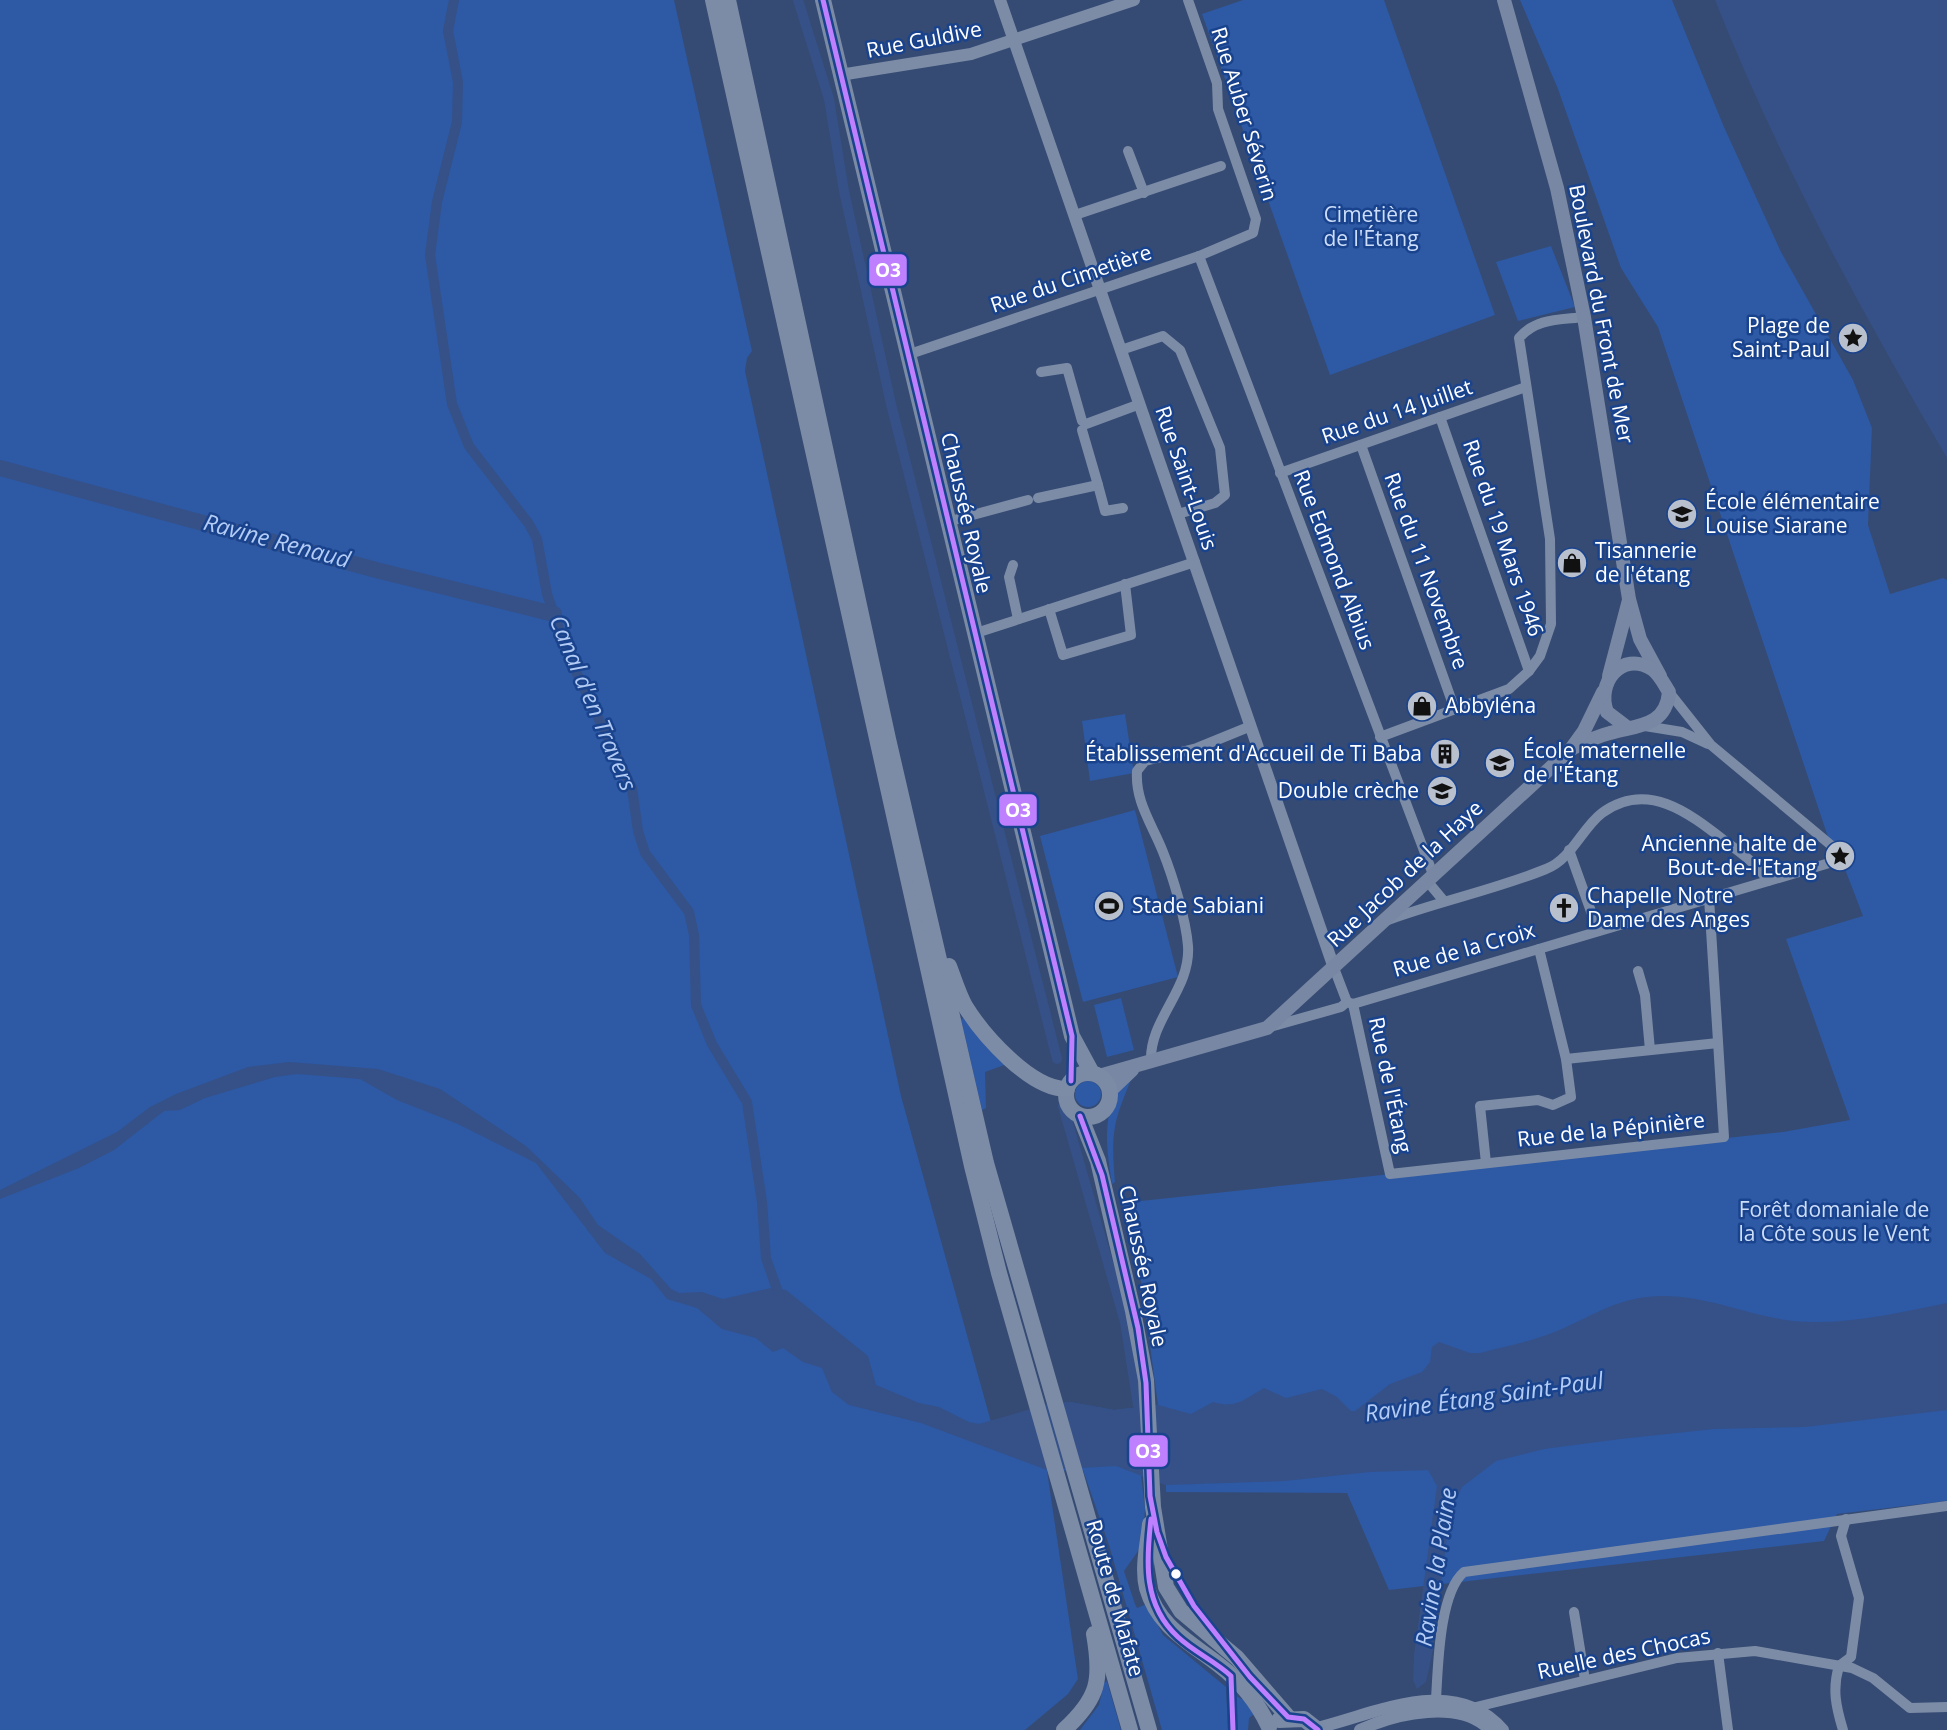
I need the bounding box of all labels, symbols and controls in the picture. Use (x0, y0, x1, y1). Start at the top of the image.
street label: Rue Guldive (864, 14, 984, 64)
street label: Rue Auber Séverin (1205, 23, 1285, 204)
street label: Boulevard du Front de Mer (1563, 182, 1641, 446)
park label: Cimetière de l'Étang (1323, 200, 1419, 252)
street label: Rue du Cimetière (986, 237, 1155, 319)
line badge: O3 (868, 253, 908, 287)
text: O3 (875, 257, 901, 283)
place label: Plage de Saint-Paul (1732, 311, 1830, 363)
place icon: Plage de Saint-Paul (1836, 321, 1870, 355)
street label: Rue du 14 Juillet (1318, 372, 1476, 450)
street label: Rue Saint-Louis (1149, 402, 1225, 553)
street label: Chaussée Royale (935, 429, 999, 596)
street label: Rue du 19 Mars 1946 (1457, 436, 1551, 640)
street label: Rue Edmond Albius (1288, 466, 1382, 654)
street label: Rue du 11 Novembre (1378, 469, 1476, 673)
place label: École élémentaire Louise Siarane (1705, 487, 1880, 539)
school or university icon: École élémentaire Louise Siarane (1665, 497, 1699, 531)
water label: Ravine Renaud (200, 505, 355, 575)
place label: Tisannerie de l'étang (1595, 536, 1697, 588)
shop icon: Tisannerie de l'étang (1555, 546, 1589, 580)
water label: Canal d'en Travers (542, 610, 645, 796)
shop icon: Abbyléna (1405, 689, 1439, 723)
place label: Abbyléna (1445, 691, 1536, 719)
place label: École maternelle de l'Étang (1523, 736, 1686, 788)
building icon: Établissement d'Accueil de Ti Baba (1428, 737, 1462, 771)
place label: Établissement d'Accueil de Ti Baba (1085, 739, 1422, 767)
school or university icon: École maternelle de l'Étang (1483, 746, 1517, 780)
school or university icon: Double crèche (1425, 774, 1459, 808)
place label: Double crèche (1278, 776, 1419, 804)
line badge: O3 (998, 793, 1038, 827)
street label: Rue Jacob de la Haye (1320, 794, 1488, 953)
text: O3 (1005, 797, 1031, 823)
place label: Ancienne halte de Bout-de-l'Etang (1641, 829, 1817, 881)
place icon: Ancienne halte de Bout-de-l'Etang (1823, 839, 1857, 873)
place label: Chapelle Notre Dame des Anges (1587, 881, 1750, 933)
sports icon: Stade Sabiani (1092, 889, 1126, 923)
place label: Stade Sabiani (1132, 891, 1264, 919)
church icon: Chapelle Notre Dame des Anges (1547, 891, 1581, 925)
street label: Rue de la Croix (1390, 915, 1538, 983)
street label: Rue de l'Étang (1363, 1014, 1419, 1155)
street label: Rue de la Pépinière (1516, 1105, 1706, 1153)
street label: Chaussée Royale (1113, 1182, 1175, 1349)
park label: Forêt domaniale de la Côte sous le Vent (1738, 1195, 1930, 1247)
water label: Ravine Étang Saint-Paul (1363, 1363, 1606, 1429)
line badge: O3 (1128, 1434, 1169, 1468)
text: O3 (1135, 1438, 1161, 1464)
water label: Ravine la Plaine (1407, 1485, 1463, 1649)
street label: Route de Mafate (1080, 1516, 1152, 1679)
unlabelled marker (1169, 1567, 1183, 1581)
street label: Ruelle des Chocas (1535, 1621, 1713, 1685)

